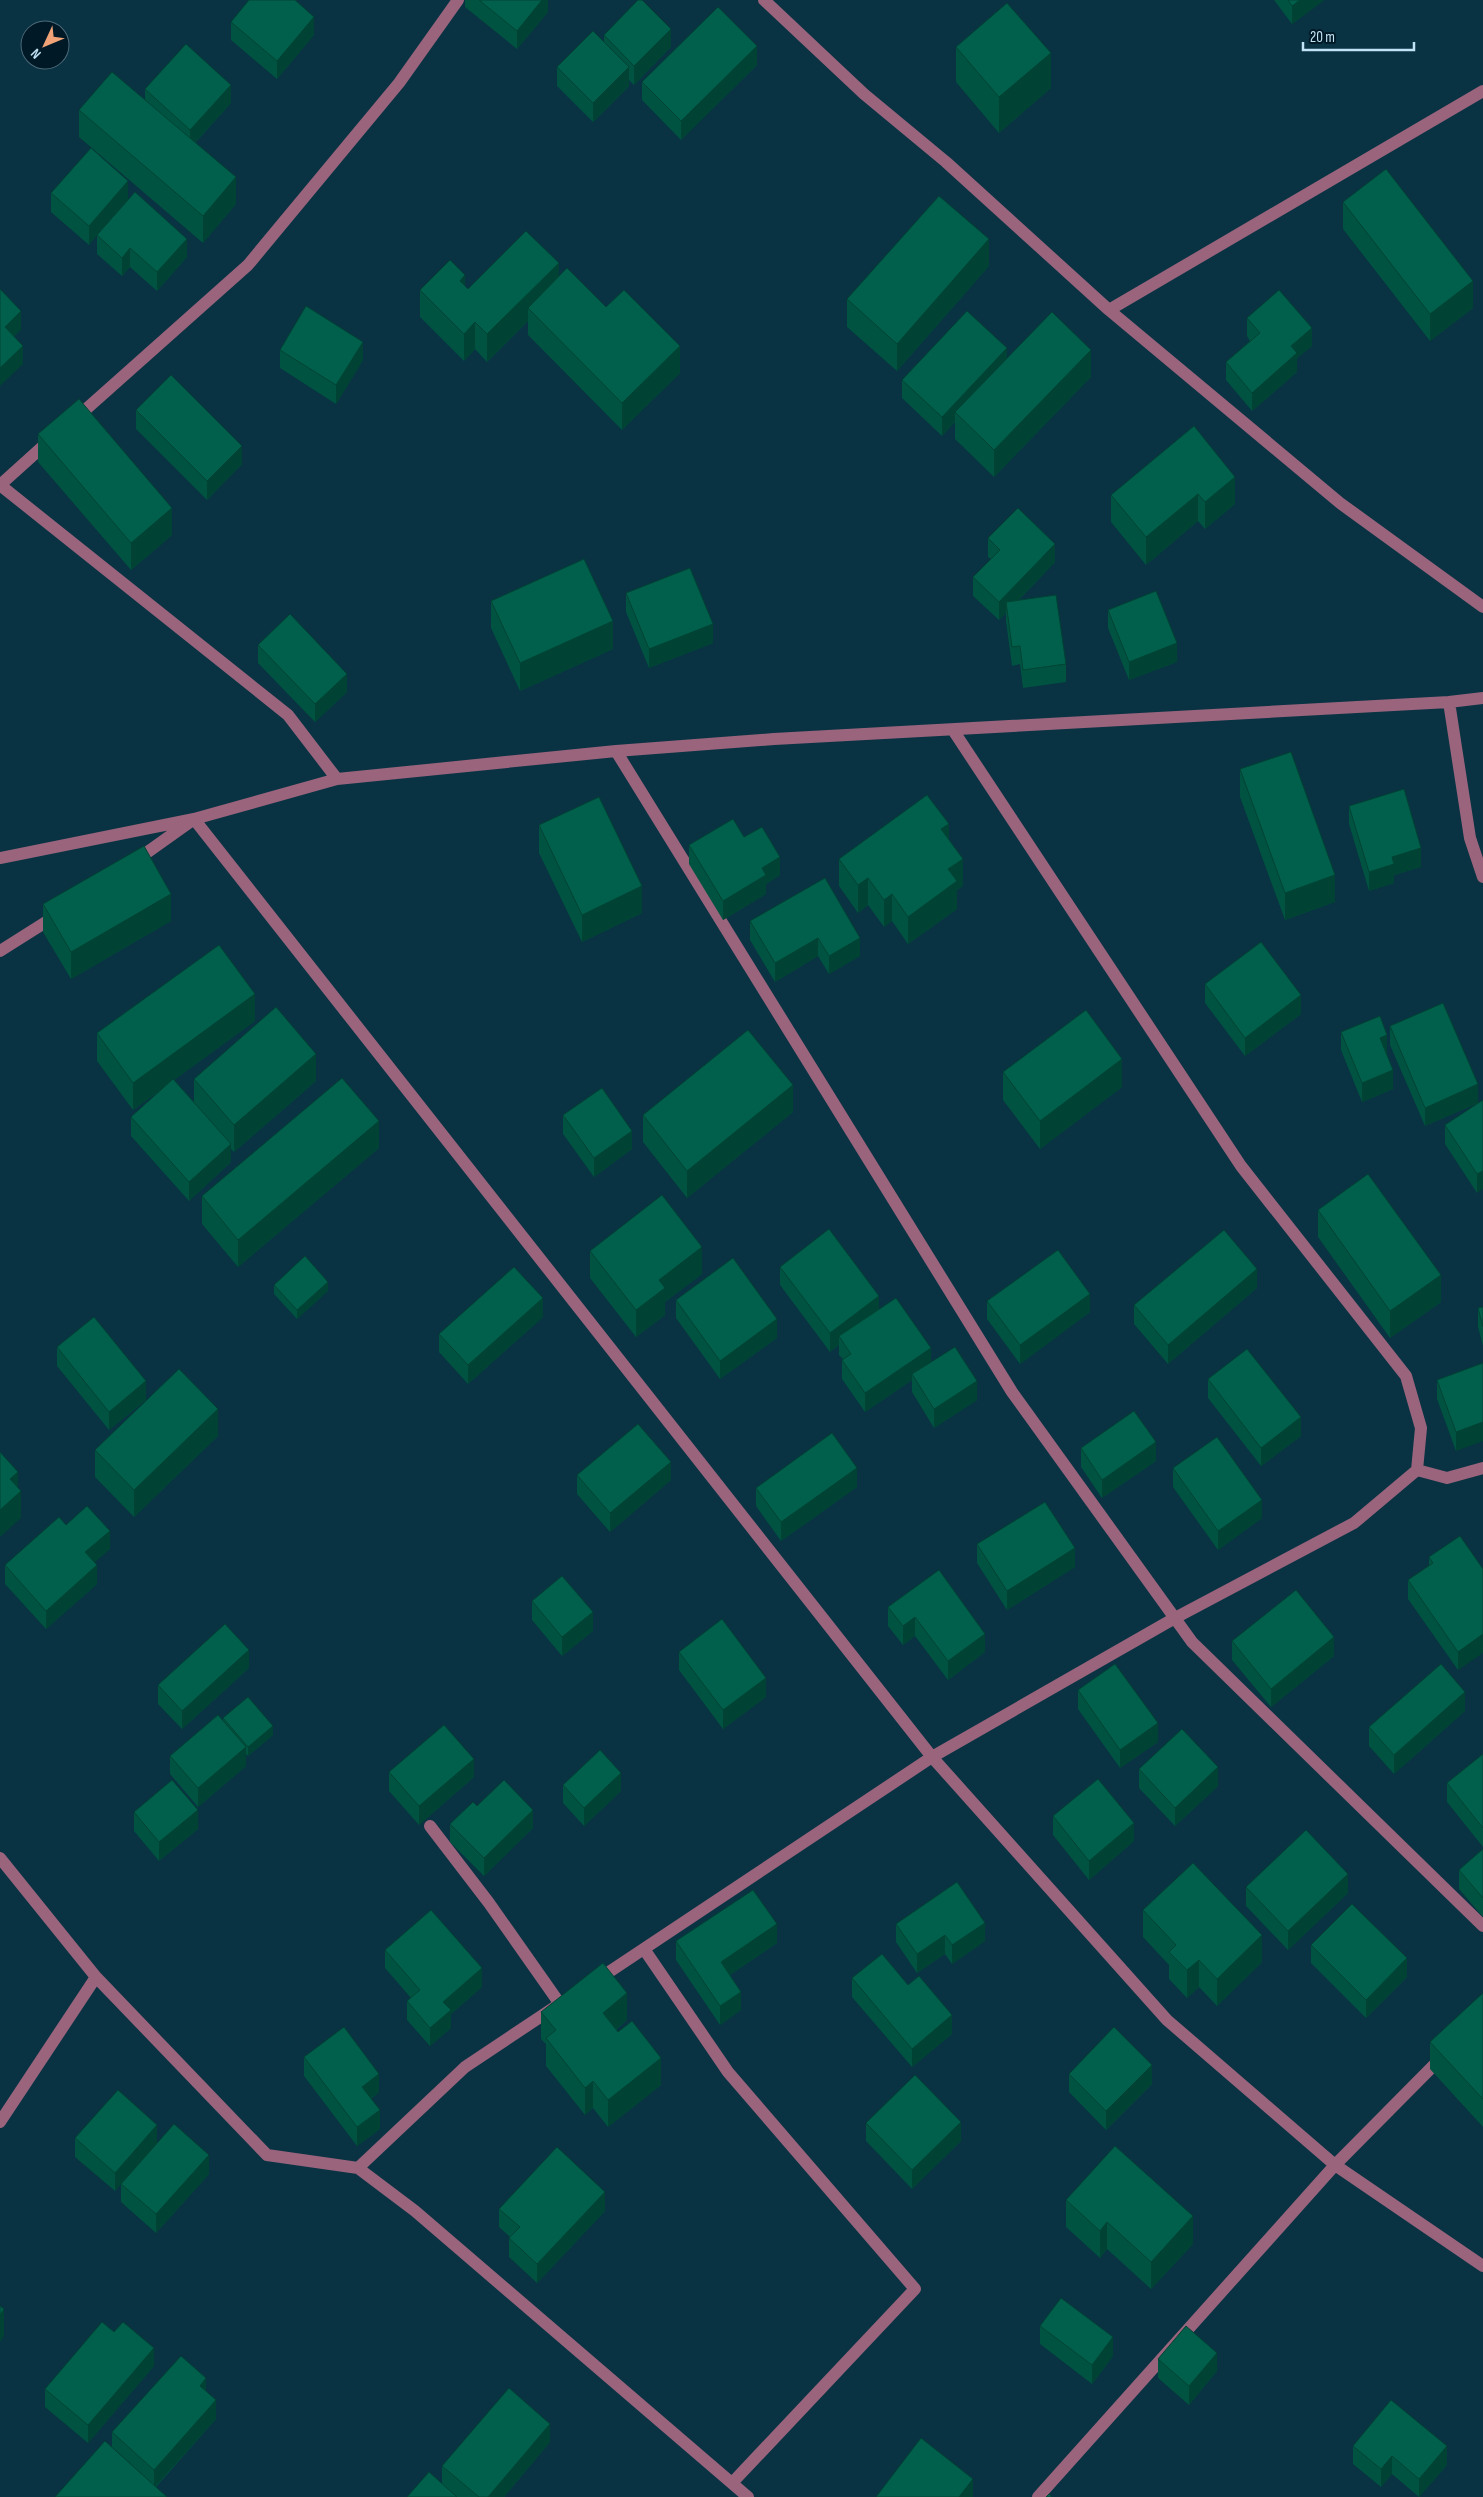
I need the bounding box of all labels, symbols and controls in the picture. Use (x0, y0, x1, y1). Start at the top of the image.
north arrow (20, 20, 70, 70)
scale bar (1303, 20, 1414, 52)
text: 20 m (1310, 28, 1335, 47)
text: N (27, 45, 45, 62)

